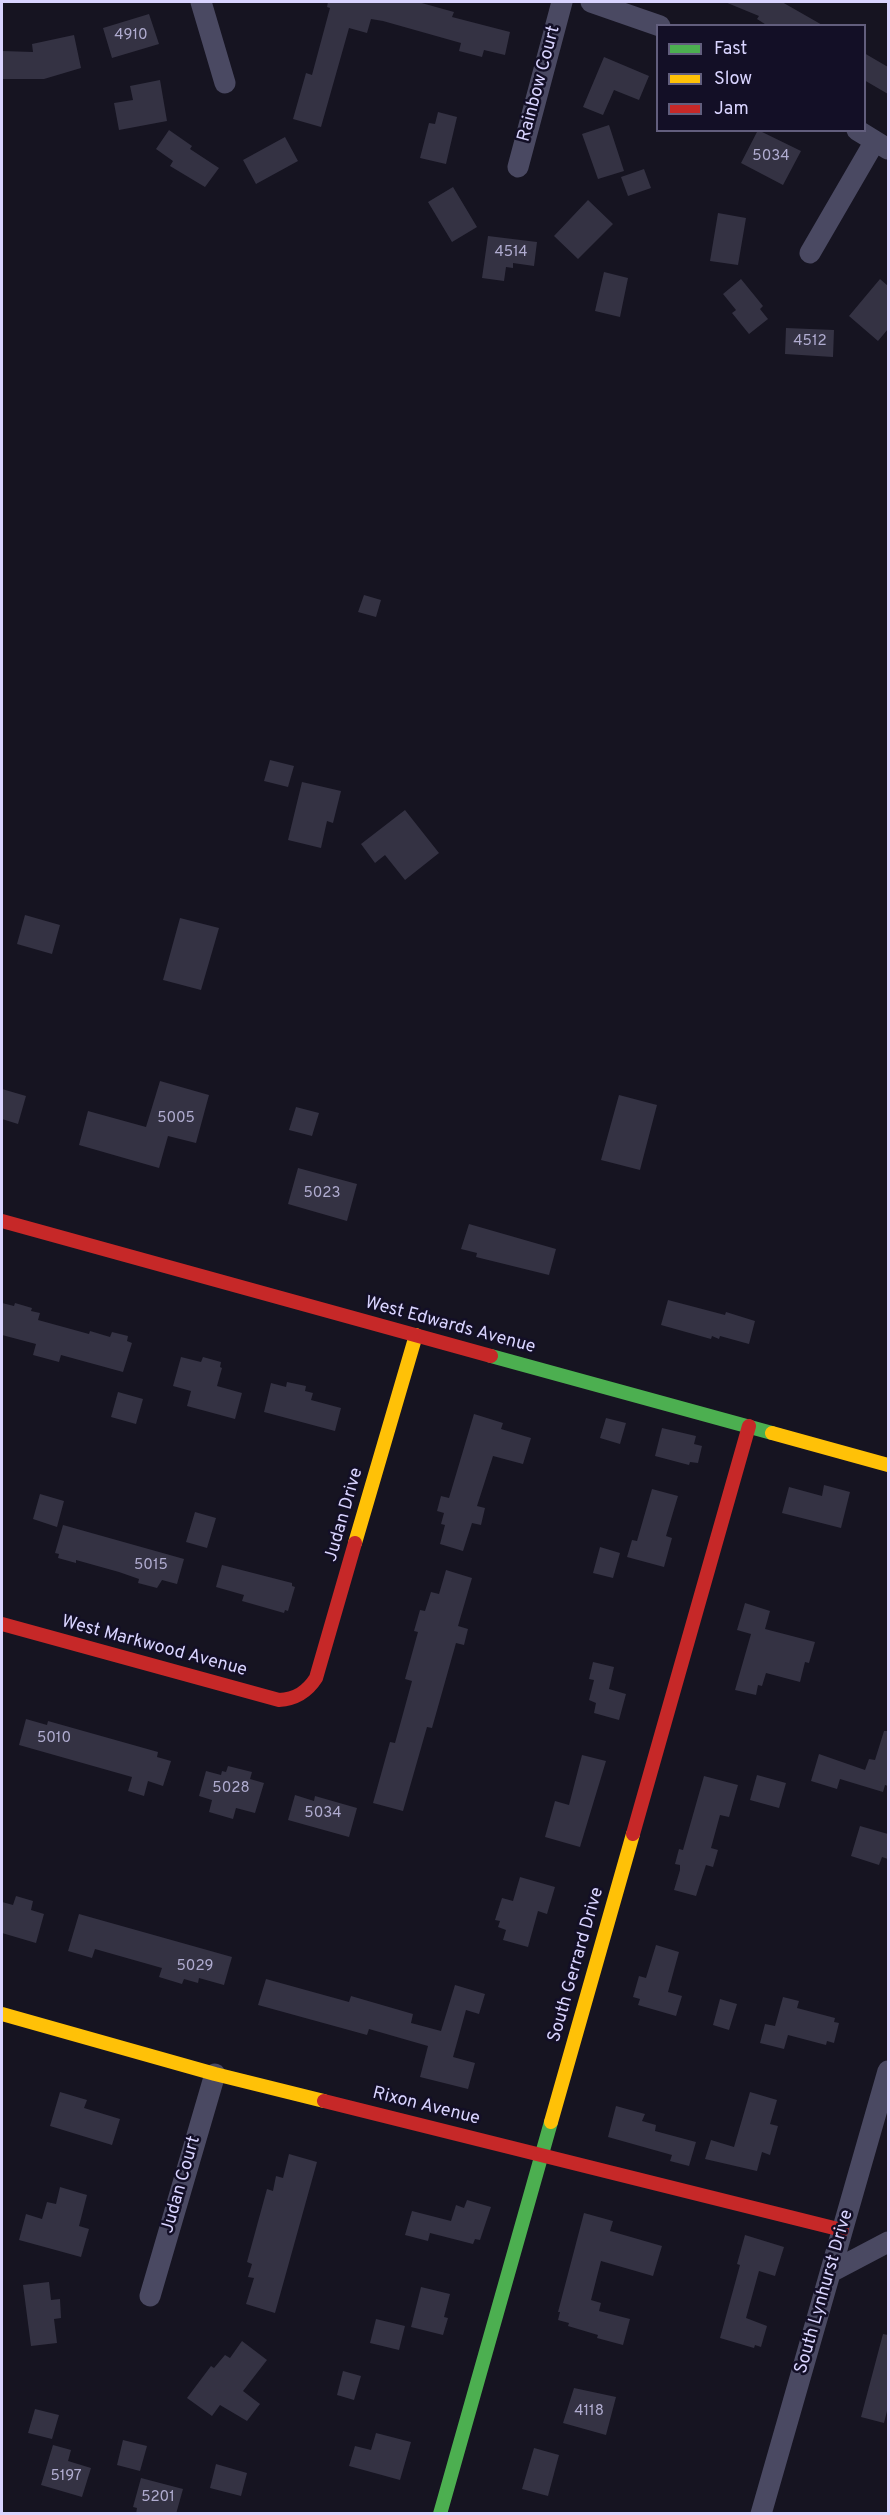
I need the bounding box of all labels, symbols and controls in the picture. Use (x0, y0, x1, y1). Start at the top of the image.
street label: Rainbow Court (514, 24, 566, 144)
legend (656, 24, 866, 132)
house number: 4910 (114, 27, 148, 45)
text: Fast (714, 38, 747, 61)
text: Slow (714, 68, 752, 91)
text: Jam (714, 98, 749, 121)
house number: 5034 (752, 148, 790, 166)
house number: 4514 (494, 244, 528, 262)
house number: 4512 (793, 333, 827, 351)
house number: 5005 (157, 1110, 195, 1128)
house number: 5023 (303, 1185, 341, 1203)
street label: West Edwards Avenue (362, 1293, 538, 1359)
street label: Judan Drive (321, 1466, 369, 1564)
house number: 5015 (134, 1557, 168, 1575)
street label: West Markwood Avenue (59, 1612, 249, 1682)
house number: 5010 (37, 1730, 71, 1748)
house number: 5028 (212, 1780, 250, 1798)
house number: 5034 (304, 1805, 342, 1823)
street label: South Gerrard Drive (545, 1885, 609, 2045)
house number: 5029 (176, 1958, 214, 1976)
street label: Rixon Avenue (370, 2083, 482, 2131)
street label: Judan Court (158, 2134, 206, 2236)
street label: South Lynhurst Drive (791, 2207, 859, 2377)
house number: 4118 (574, 2403, 604, 2421)
house number: 5197 (50, 2468, 82, 2486)
house number: 5201 (141, 2489, 175, 2507)

